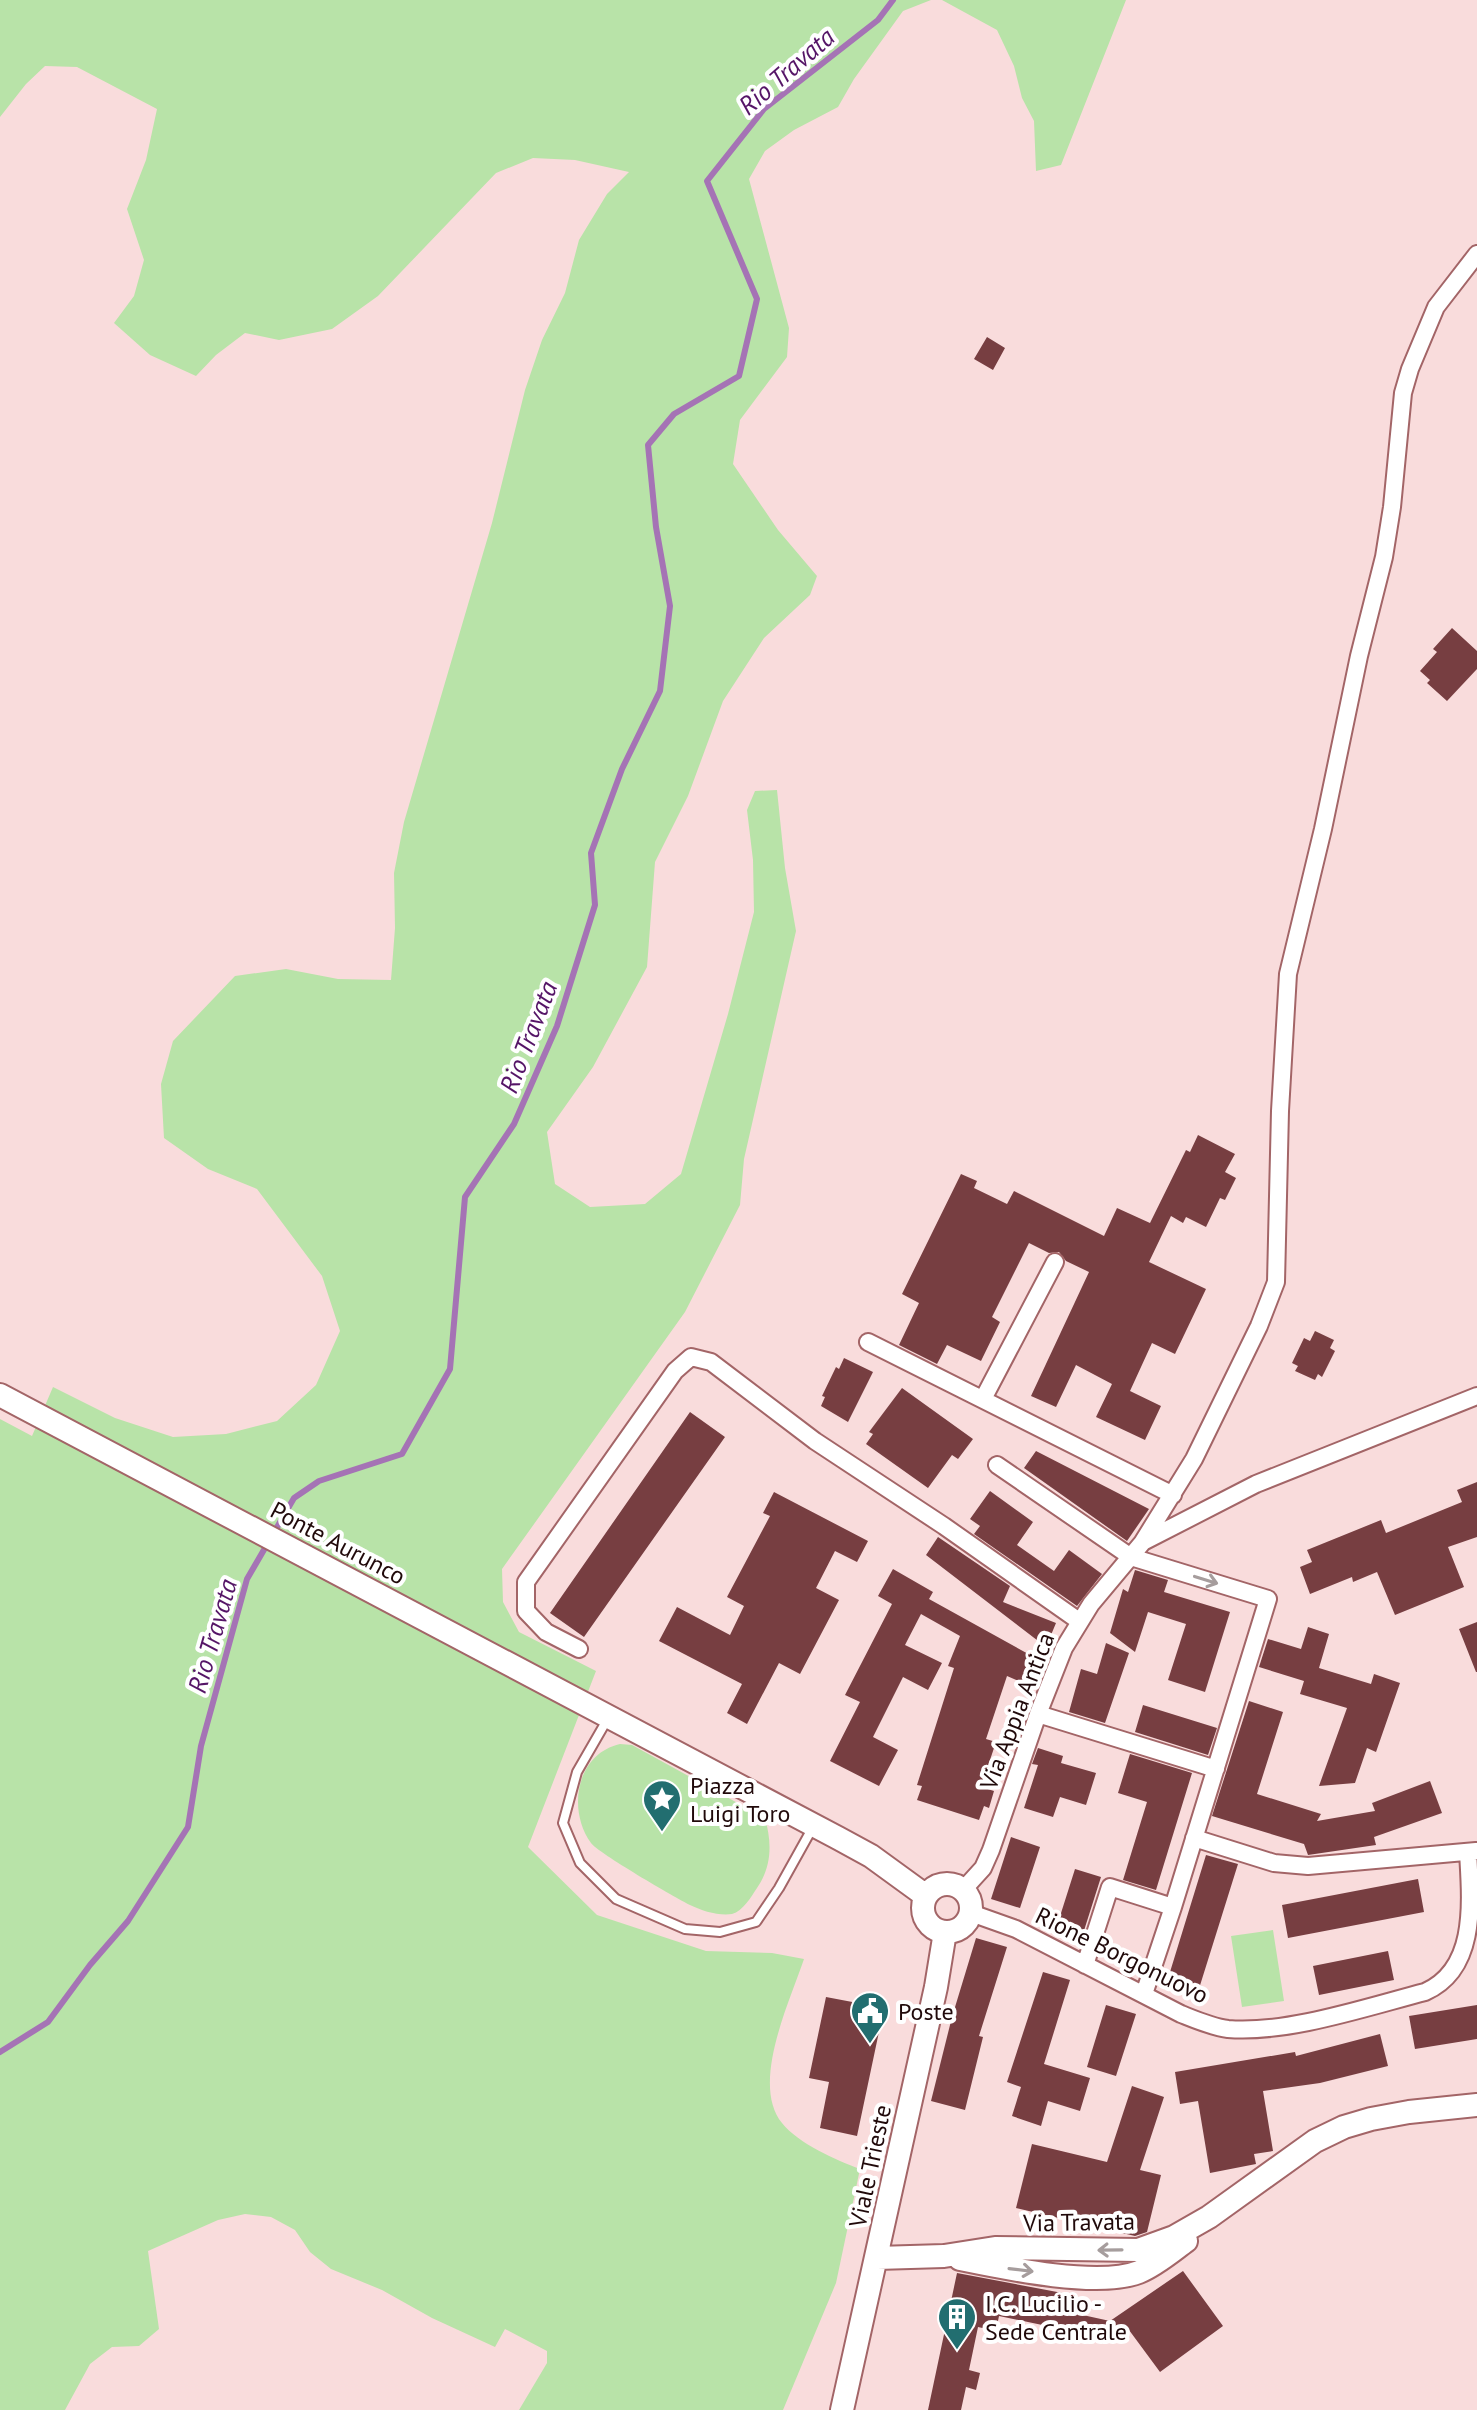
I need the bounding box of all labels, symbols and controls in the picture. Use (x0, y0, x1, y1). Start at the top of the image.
water label: Rio Travata (731, 20, 841, 122)
water label: Rio Travata (492, 976, 564, 1097)
street label: Ponte Aurunco (265, 1494, 411, 1592)
one-way arrow (1192, 1573, 1218, 1588)
water label: Rio Travata (180, 1575, 244, 1697)
street label: Via Appia Antica (972, 1628, 1061, 1795)
place label: Piazza Luigi Toro (690, 1770, 790, 1829)
place icon: Piazza Luigi Toro (641, 1778, 683, 1833)
street label: Rione Borgonuovo (1030, 1900, 1214, 2010)
public building icon: Poste (849, 1990, 891, 2045)
place label: Poste (898, 1996, 954, 2027)
street label: Viale Trieste (842, 2102, 898, 2231)
street label: Via Travata (1022, 2206, 1135, 2238)
one-way arrow (1097, 2242, 1124, 2258)
one-way arrow (1007, 2262, 1034, 2277)
place label: I.C. Lucilio - Sede Centrale (985, 2288, 1127, 2347)
building icon: I.C. Lucilio - Sede Centrale (936, 2296, 978, 2351)

